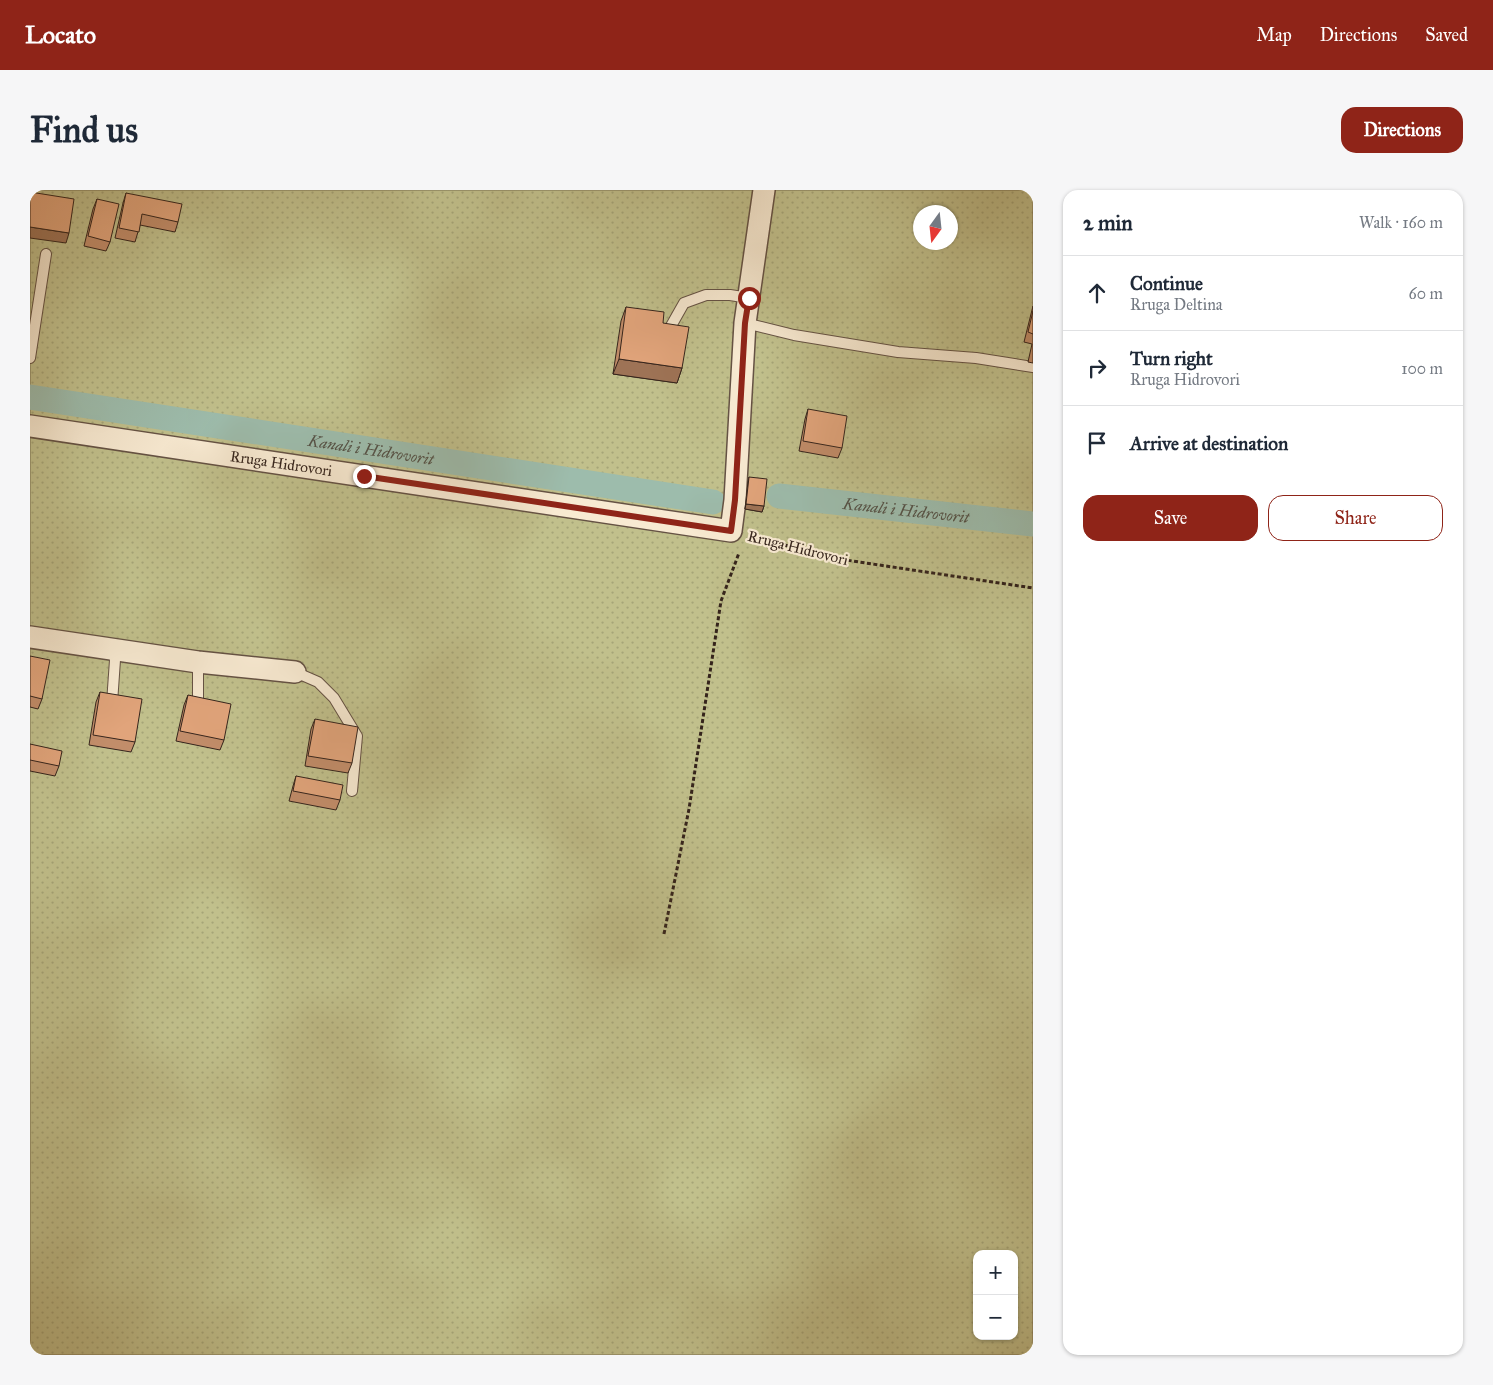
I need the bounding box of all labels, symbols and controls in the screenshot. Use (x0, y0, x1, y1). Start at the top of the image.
text: Locato (25, 20, 96, 50)
text: Map (1256, 24, 1292, 46)
text: Directions (1320, 24, 1397, 46)
text: Saved (1425, 24, 1468, 46)
button: Directions (1341, 107, 1463, 153)
text: Find us (30, 109, 138, 152)
north arrow (913, 205, 958, 250)
text: 2 min (1083, 210, 1133, 236)
text: Walk · 160 m (1359, 213, 1443, 232)
text: Continue (1130, 272, 1203, 295)
icon: ahead (1083, 279, 1111, 307)
text: 60 m (1409, 284, 1443, 303)
route start (738, 287, 761, 310)
text: Rruga Deltina (1130, 295, 1223, 314)
text: Turn right (1130, 347, 1213, 370)
icon: right (1083, 354, 1111, 382)
text: 100 m (1401, 359, 1443, 378)
text: Rruga Hidrovori (1130, 370, 1240, 389)
icon: arrive (1083, 429, 1111, 457)
water label: Kanali i Hidrovorit (306, 430, 436, 469)
text: Arrive at destination (1130, 432, 1288, 455)
street label: Rruga Hidrovori (229, 447, 333, 480)
route end (353, 465, 376, 488)
water label: Kanali i Hidrovorit (841, 494, 971, 527)
button: Save (1083, 495, 1258, 541)
button: Share (1268, 495, 1443, 541)
street label: Rruga Hidrovori (746, 527, 850, 569)
map controls (973, 1250, 1018, 1340)
button: + (973, 1250, 1018, 1295)
button: − (973, 1295, 1018, 1340)

